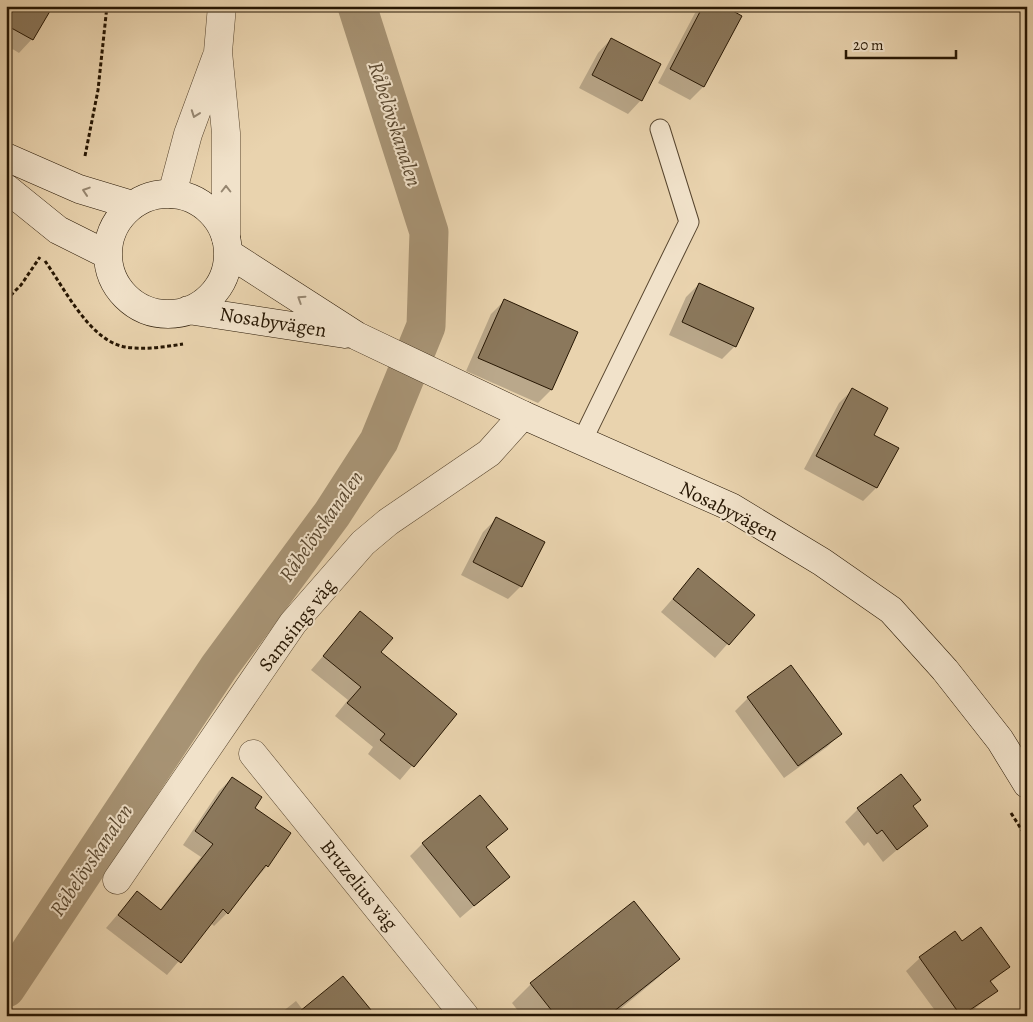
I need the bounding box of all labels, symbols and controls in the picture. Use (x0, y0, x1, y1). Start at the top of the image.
scale bar (846, 28, 956, 60)
text: 20 m (853, 35, 884, 55)
water label: Råbelövskanalen (362, 58, 428, 190)
one-way arrow (191, 109, 201, 118)
one-way arrow (221, 185, 231, 192)
one-way arrow (82, 186, 90, 196)
one-way arrow (298, 296, 307, 306)
street label: Nosabyvägen (218, 300, 328, 344)
water label: Råbelövskanalen (272, 465, 370, 587)
street label: Nosabyvägen (675, 474, 783, 548)
street label: Samsings väg (252, 573, 342, 677)
water label: Råbelövskanalen (43, 798, 139, 922)
street label: Bruzelius väg (314, 834, 404, 936)

